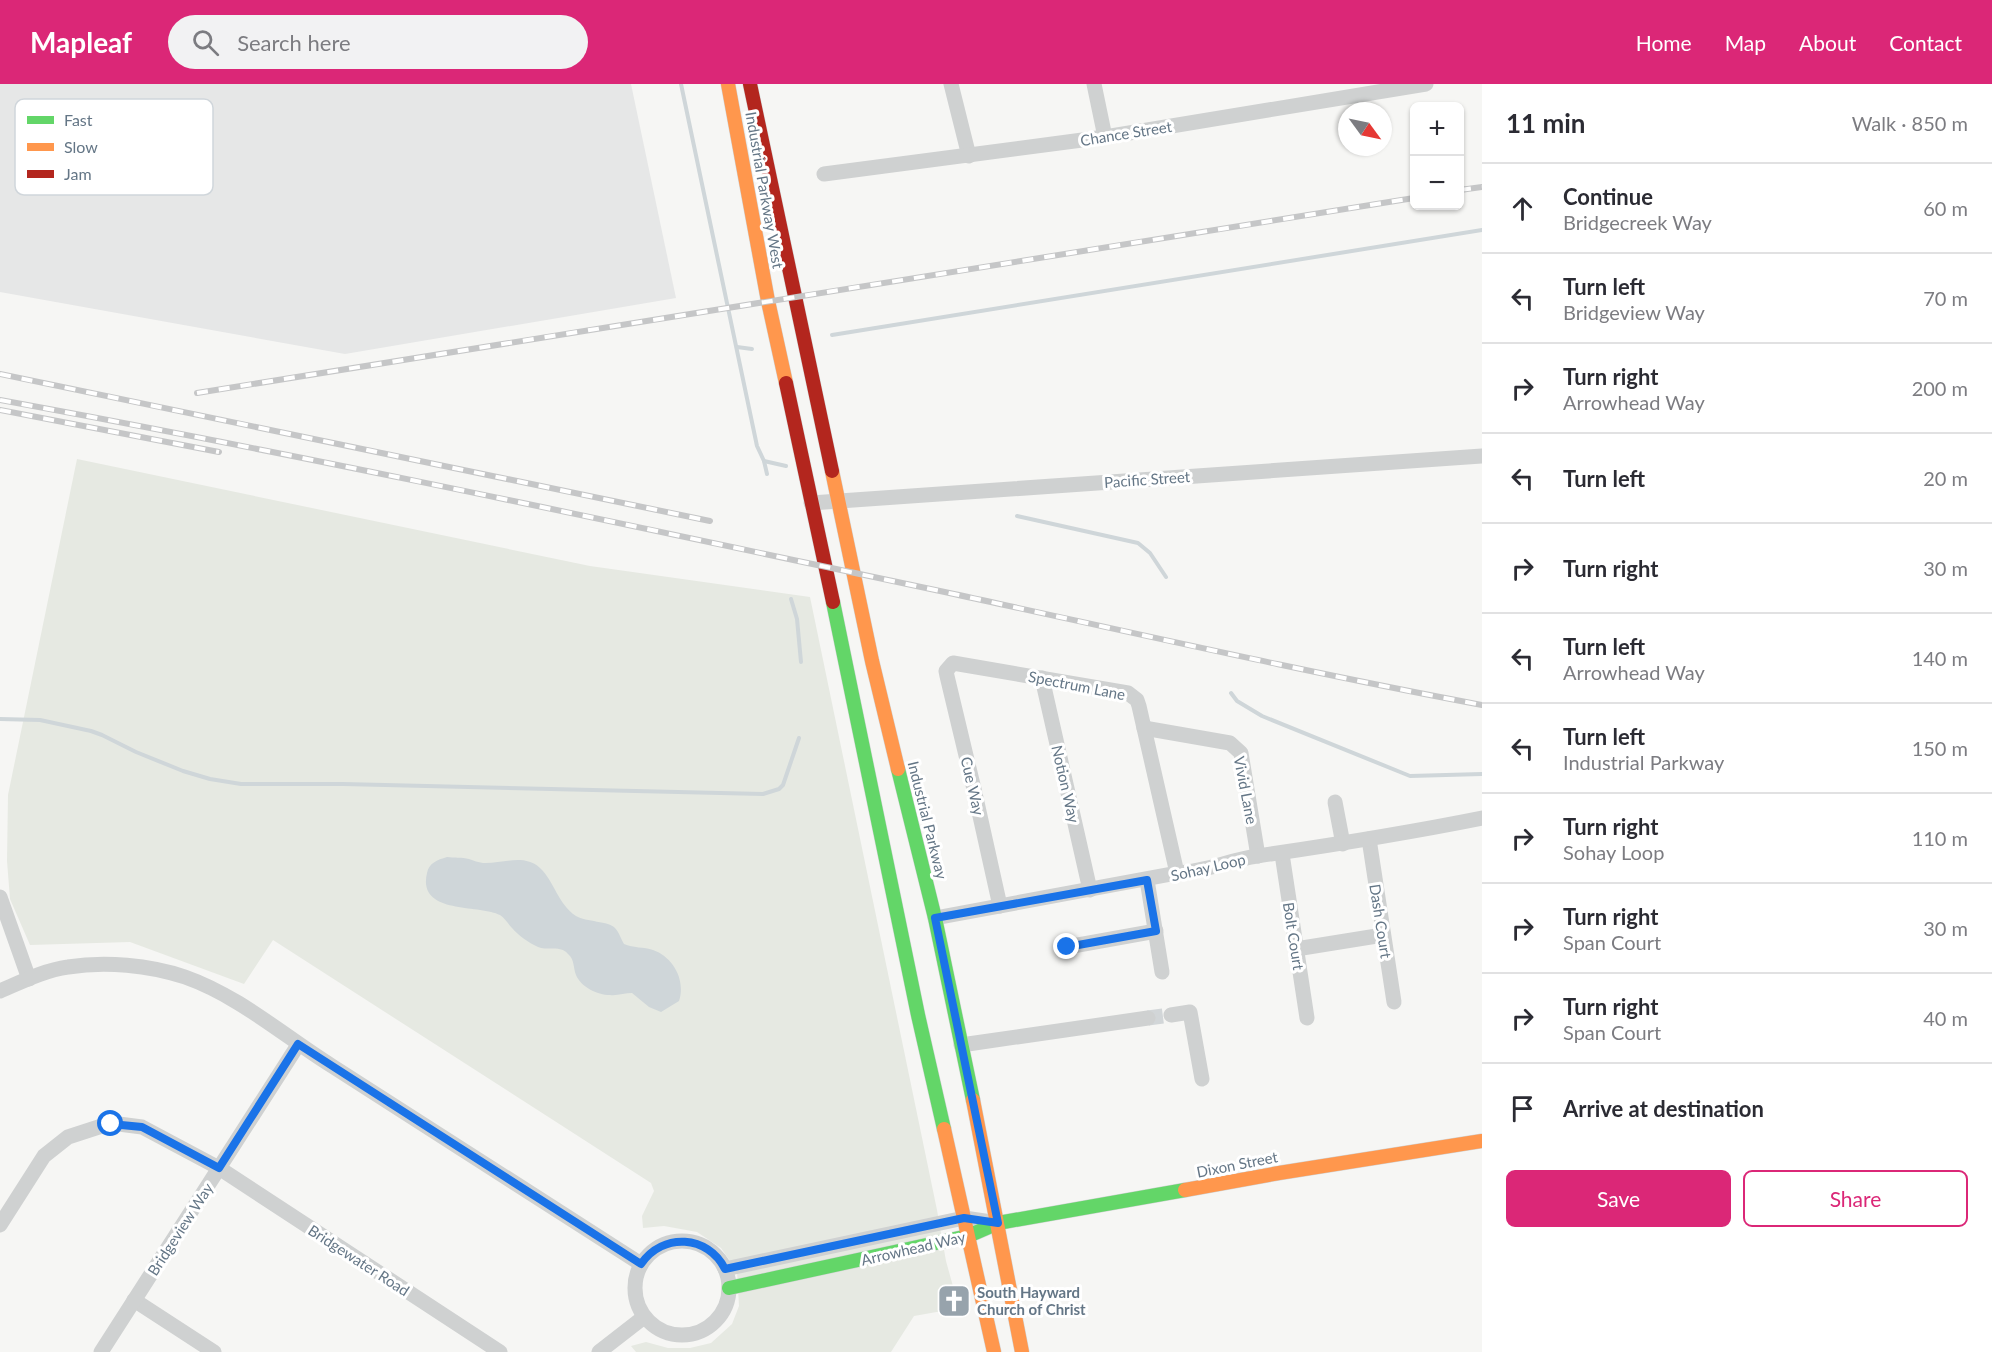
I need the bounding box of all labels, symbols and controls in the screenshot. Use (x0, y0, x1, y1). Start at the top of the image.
search box (168, 15, 588, 69)
text: Mapleaf (30, 25, 132, 59)
icon: search (189, 26, 222, 59)
text: Search here (237, 29, 351, 56)
text: Home (1636, 30, 1692, 55)
text: Map (1725, 30, 1766, 55)
text: About (1799, 30, 1856, 55)
text: Contact (1889, 30, 1962, 55)
legend (15, 99, 213, 195)
north arrow (1338, 102, 1392, 156)
map controls (1410, 102, 1464, 210)
button: + (1410, 102, 1464, 156)
text: 11 min (1506, 107, 1586, 139)
text: Fast (64, 110, 93, 129)
street label: Industrial Parkway West (742, 110, 788, 270)
text: Walk · 850 m (1852, 111, 1968, 135)
street label: Chance Street (1079, 117, 1174, 149)
text: Slow (64, 137, 98, 156)
button: − (1410, 156, 1464, 210)
text: Jam (64, 164, 92, 183)
text: Continue (1563, 183, 1653, 210)
icon: ahead (1506, 192, 1539, 225)
text: 60 m (1923, 196, 1968, 220)
text: Bridgecreek Way (1563, 210, 1712, 234)
text: Turn left (1563, 273, 1645, 300)
icon: left (1506, 282, 1539, 315)
text: 70 m (1923, 286, 1968, 310)
text: Bridgeview Way (1563, 300, 1705, 324)
text: Turn right (1563, 363, 1658, 390)
icon: right (1506, 372, 1539, 405)
text: 200 m (1912, 376, 1968, 400)
text: Arrowhead Way (1563, 390, 1705, 414)
icon: left (1506, 462, 1539, 495)
text: Turn left (1563, 465, 1645, 492)
text: 20 m (1923, 466, 1968, 490)
street label: Pacific Street (1103, 467, 1191, 491)
icon: right (1506, 552, 1539, 585)
text: Turn right (1563, 555, 1658, 582)
text: 30 m (1923, 556, 1968, 580)
text: Turn left (1563, 633, 1645, 660)
icon: left (1506, 642, 1539, 675)
text: 140 m (1912, 646, 1968, 670)
text: Arrowhead Way (1563, 660, 1705, 684)
street label: Spectrum Lane (1027, 667, 1127, 703)
text: Turn left (1563, 723, 1645, 750)
icon: left (1506, 732, 1539, 765)
text: 150 m (1912, 736, 1968, 760)
street label: Notion Way (1048, 743, 1084, 825)
text: Industrial Parkway (1563, 750, 1724, 774)
street label: Cue Way (958, 755, 989, 817)
street label: Vivid Lane (1231, 755, 1261, 826)
street label: Industrial Parkway (905, 759, 951, 881)
text: Turn right (1563, 813, 1658, 840)
icon: right (1506, 822, 1539, 855)
text: 110 m (1912, 826, 1968, 850)
text: Sohay Loop (1563, 840, 1664, 864)
street label: Sohay Loop (1169, 850, 1247, 884)
street label: Dash Court (1366, 883, 1396, 960)
street label: Bolt Court (1280, 901, 1308, 972)
text: Turn right (1563, 903, 1658, 930)
icon: right (1506, 912, 1539, 945)
text: 30 m (1923, 916, 1968, 940)
text: Span Court (1563, 930, 1661, 954)
route end (1053, 933, 1079, 959)
text: Turn right (1563, 993, 1658, 1020)
icon: right (1506, 1002, 1539, 1035)
text: 40 m (1923, 1006, 1968, 1030)
text: Span Court (1563, 1020, 1661, 1044)
icon: arrive (1506, 1092, 1539, 1125)
text: Arrive at destination (1563, 1095, 1764, 1122)
route start (97, 1110, 123, 1136)
street label: Dixon Street (1195, 1147, 1280, 1181)
button: Save (1506, 1170, 1731, 1227)
button: Share (1743, 1170, 1968, 1227)
street label: Bridgeview Way (143, 1179, 217, 1279)
street label: Bridgewater Road (305, 1221, 413, 1299)
street label: Arrowhead Way (859, 1227, 967, 1269)
church icon: South Hayward Church of Christ (936, 1283, 972, 1319)
place label: South Hayward Church of Christ (977, 1283, 1086, 1318)

